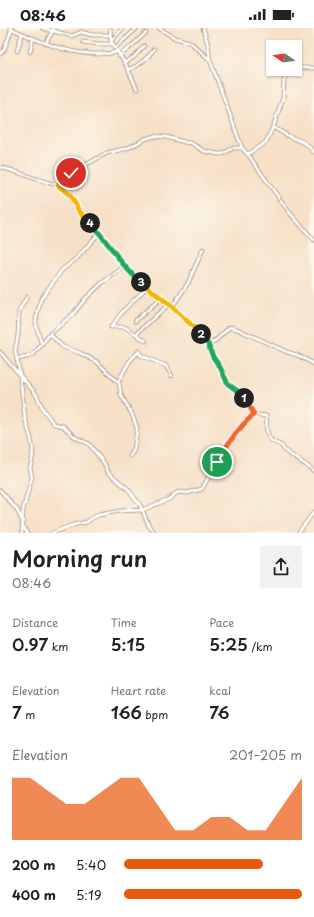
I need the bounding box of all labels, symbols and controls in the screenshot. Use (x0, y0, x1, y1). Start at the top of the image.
text: 08:46 (20, 3, 66, 26)
north arrow (266, 40, 302, 76)
map controls (266, 40, 302, 76)
pin (54, 156, 88, 190)
icon: check (60, 162, 82, 184)
pin: 4 (80, 213, 100, 233)
text: 4 (86, 214, 94, 231)
pin: 3 (131, 272, 151, 292)
text: 3 (137, 273, 145, 290)
pin: 2 (191, 324, 211, 344)
text: 2 (197, 325, 205, 342)
pin: 1 (234, 388, 254, 408)
text: 1 (241, 389, 247, 406)
pin (200, 445, 234, 479)
icon: arrive (206, 451, 228, 473)
text: Morning run (12, 541, 147, 574)
button: share (260, 546, 302, 588)
text: 08:46 (12, 573, 51, 592)
text: Distance (12, 614, 58, 631)
text: Time (111, 614, 137, 631)
text: Pace (209, 614, 234, 631)
text: 0.97 (12, 631, 48, 657)
text: 5:15 (111, 631, 145, 657)
text: 5:25 (209, 631, 248, 657)
text: km (48, 638, 68, 655)
text: /km (248, 638, 272, 655)
text: Elevation (12, 682, 59, 699)
text: Heart rate (111, 682, 166, 699)
text: kcal (209, 682, 231, 699)
text: 7 (12, 699, 22, 725)
text: 166 (111, 699, 142, 725)
text: 76 (209, 699, 230, 725)
text: m (22, 706, 35, 723)
text: bpm (142, 706, 168, 723)
text: Elevation (12, 745, 68, 764)
text: 201–205 m (229, 745, 302, 764)
text: 200 m (12, 855, 56, 874)
text: 5:40 (76, 855, 106, 874)
text: 400 m (12, 885, 56, 904)
text: 5:19 (76, 885, 102, 904)

